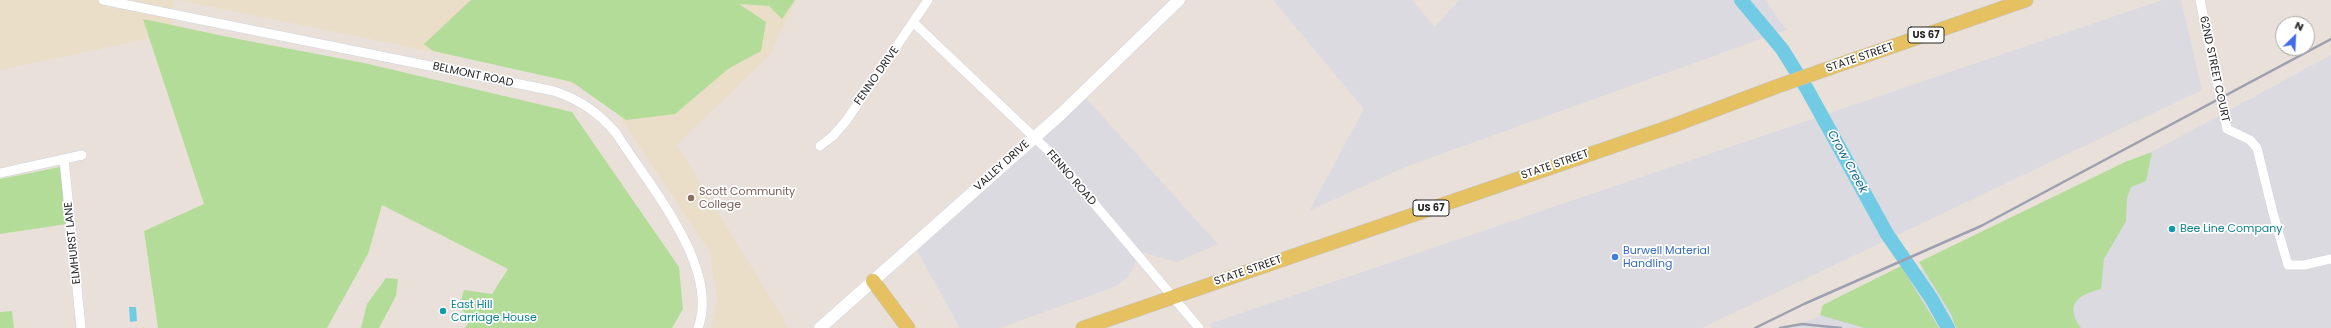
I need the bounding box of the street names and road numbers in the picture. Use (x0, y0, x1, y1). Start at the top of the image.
street label: 62ND STREET COURT (2196, 15, 2232, 123)
road number: US 67 (1908, 27, 1944, 43)
street label: STATE STREET (1824, 40, 1896, 76)
street label: FENNO DRIVE (852, 44, 902, 108)
street label: BELMONT ROAD (431, 60, 515, 90)
street label: VALLEY DRIVE (972, 138, 1032, 194)
street label: STATE STREET (1519, 147, 1591, 183)
street label: FENNO ROAD (1043, 148, 1099, 208)
road number: US 67 (1413, 200, 1449, 216)
street label: ELMHURST LANE (62, 201, 84, 285)
street label: STATE STREET (1212, 253, 1284, 289)

